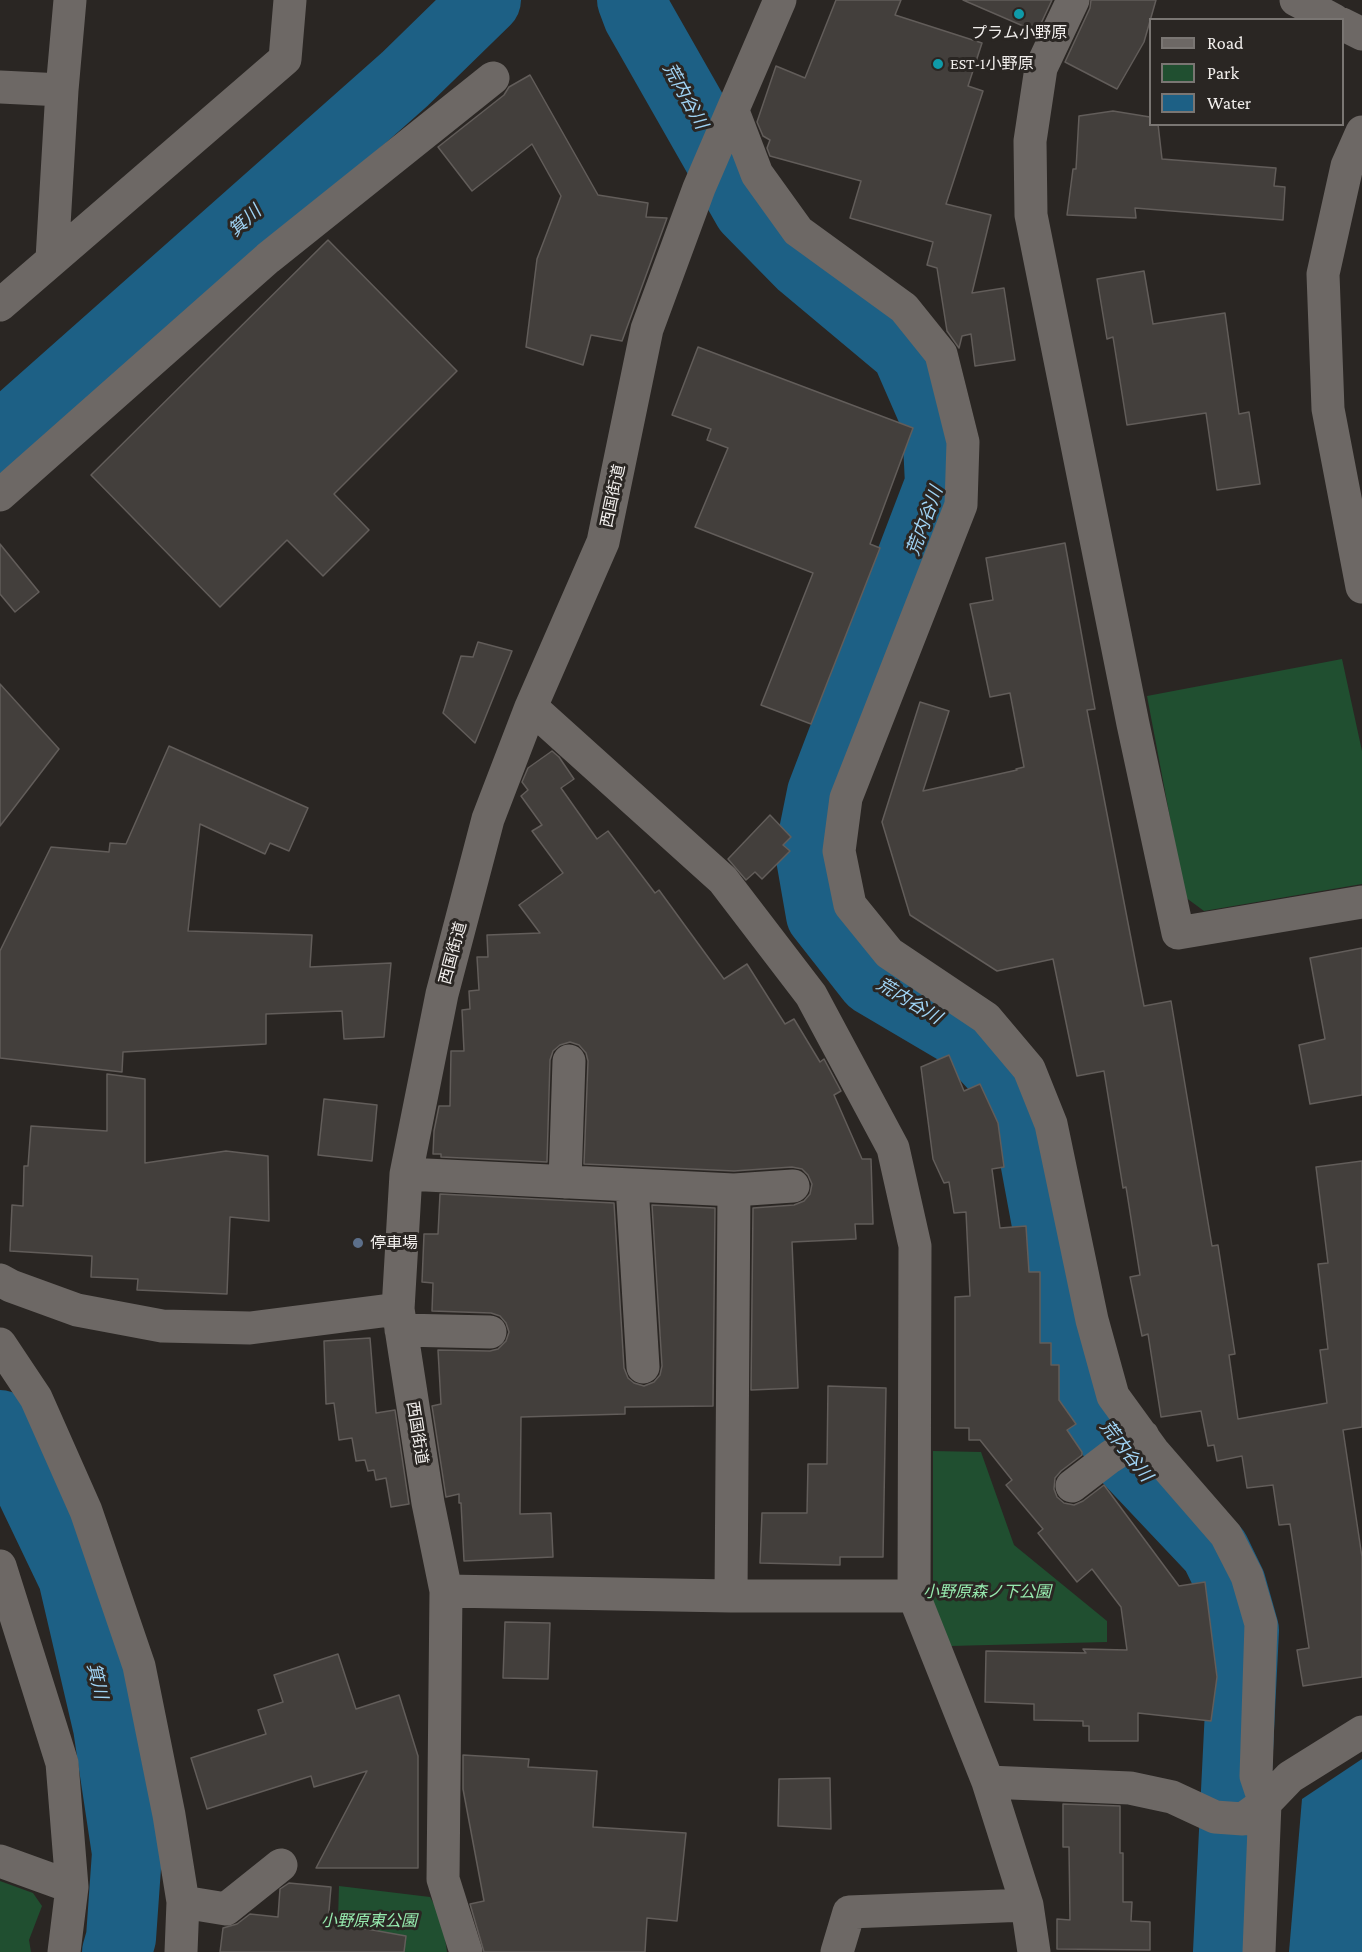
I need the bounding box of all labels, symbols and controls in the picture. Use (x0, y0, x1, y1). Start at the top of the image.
marker: プラム小野原 (1012, 7, 1026, 21)
legend (1149, 18, 1344, 126)
place label: プラム小野原 (971, 23, 1067, 43)
text: Road (1207, 33, 1244, 53)
place label: EST-1小野原 (950, 54, 1033, 74)
marker: EST-1小野原 (931, 57, 945, 71)
water label: 荒内谷川 (658, 59, 712, 133)
text: Park (1207, 63, 1239, 83)
text: Water (1207, 93, 1251, 113)
water label: 箕川 (224, 201, 266, 241)
street label: 西国街道 (597, 463, 629, 529)
water label: 荒内谷川 (903, 483, 947, 559)
street label: 西国街道 (435, 920, 471, 986)
water label: 荒内谷川 (873, 973, 945, 1029)
place label: 停車場 (370, 1233, 418, 1253)
marker: 停車場 (351, 1236, 365, 1250)
street label: 西国街道 (403, 1400, 431, 1466)
water label: 荒内谷川 (1095, 1416, 1157, 1486)
park label: 小野原森ノ下公園 (923, 1582, 1051, 1602)
water label: 箕川 (82, 1661, 112, 1701)
park label: 小野原東公園 (321, 1911, 417, 1931)

